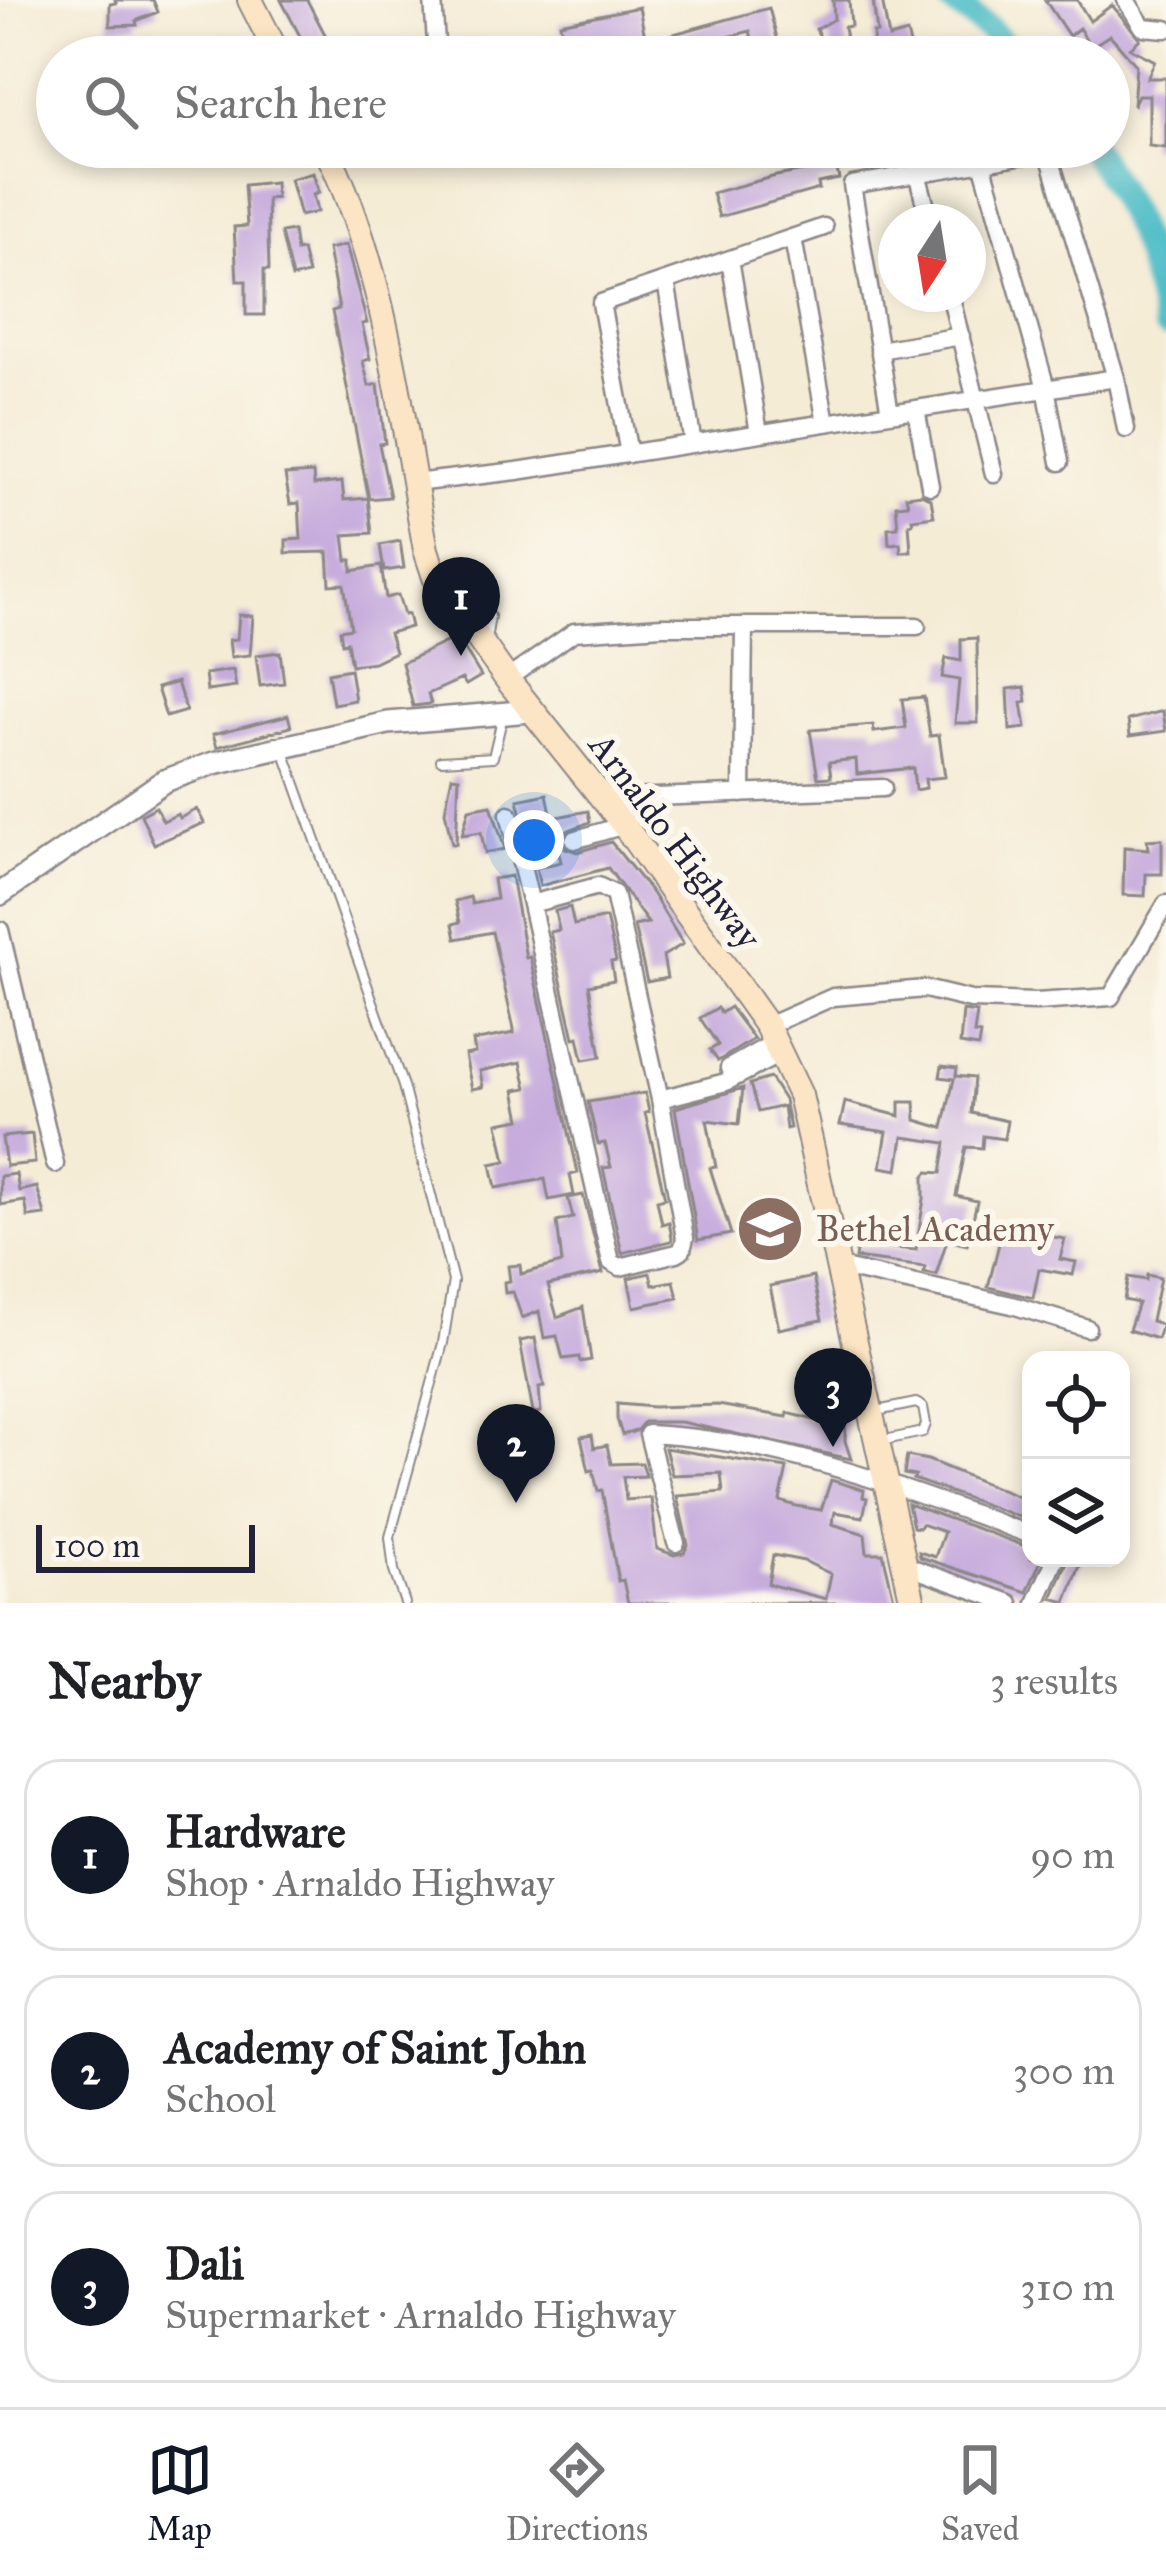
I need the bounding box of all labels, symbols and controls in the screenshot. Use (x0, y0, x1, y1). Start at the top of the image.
search box (36, 36, 1130, 168)
icon: search (78, 69, 144, 135)
text: Search here (174, 75, 387, 130)
north arrow (878, 204, 986, 312)
pin: 1 (422, 557, 500, 656)
street label: Arnaldo Highway (578, 723, 771, 959)
your location (504, 810, 564, 870)
school or university icon: Bethel Academy (735, 1194, 805, 1264)
place label: Bethel Academy (816, 1207, 1055, 1251)
pin: 3 (794, 1348, 872, 1447)
map controls (1022, 1351, 1130, 1567)
button: locate (1022, 1351, 1130, 1459)
pin: 2 (477, 1404, 555, 1503)
button: layers (1022, 1459, 1130, 1567)
scale bar (36, 1519, 255, 1572)
text: 100 m (54, 1526, 140, 1566)
text: Nearby (48, 1650, 200, 1712)
text: 3 results (990, 1657, 1118, 1705)
text: Hardware (165, 1804, 346, 1859)
text: 1 (82, 1831, 98, 1879)
text: 90 m (1030, 1831, 1115, 1879)
text: Shop · Arnaldo Highway (165, 1859, 554, 1907)
text: Academy of Saint John (165, 2020, 586, 2075)
text: 2 (80, 2047, 100, 2095)
text: 300 m (1013, 2047, 1115, 2095)
text: School (165, 2075, 276, 2123)
text: Dali (165, 2236, 244, 2291)
text: 3 (82, 2263, 98, 2311)
text: 310 m (1020, 2263, 1115, 2311)
text: Supermarket · Arnaldo Highway (165, 2291, 676, 2339)
tab: Map (147, 2437, 213, 2549)
tab: Directions (506, 2437, 648, 2549)
tab: Saved (941, 2437, 1019, 2549)

